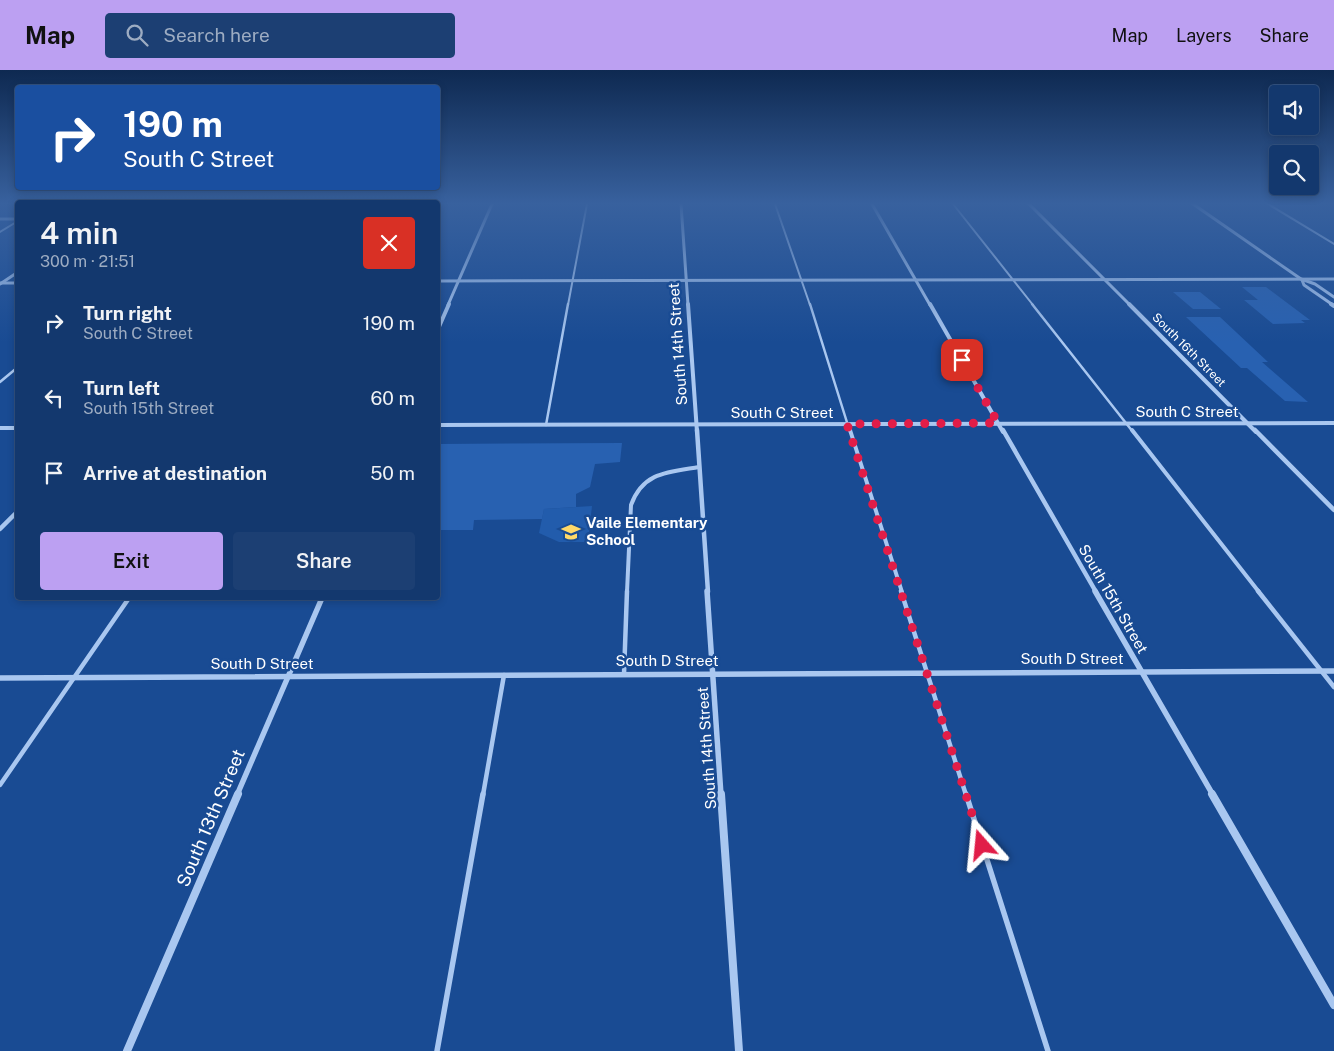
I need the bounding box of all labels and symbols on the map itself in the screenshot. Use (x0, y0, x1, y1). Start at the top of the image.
street label: South 14th Street (665, 282, 690, 406)
street label: South 16th Street (1149, 310, 1229, 390)
pin (941, 339, 983, 381)
street label: South C Street (1135, 403, 1239, 420)
street label: South C Street (730, 404, 834, 421)
place label: Vaile Elementary School (586, 514, 708, 548)
school or university icon: Vaile Elementary School (560, 521, 582, 543)
street label: South 15th Street (1075, 541, 1152, 656)
street label: South D Street (1020, 650, 1124, 667)
street label: South D Street (615, 652, 719, 669)
street label: South D Street (210, 655, 314, 672)
street label: South 14th Street (694, 686, 719, 810)
street label: South 13th Street (172, 746, 249, 890)
position arrow (955, 818, 1007, 870)

